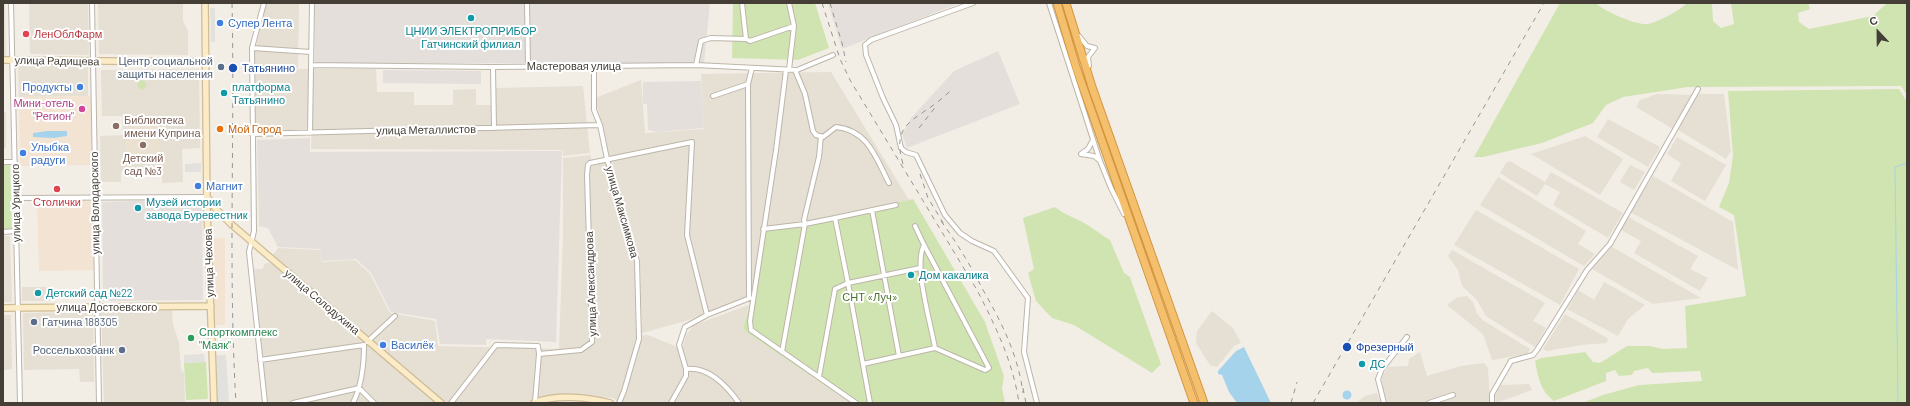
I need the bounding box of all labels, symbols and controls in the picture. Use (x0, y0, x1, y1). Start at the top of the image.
north arrow (1858, 12, 1898, 52)
marker: ЦНИИ ЭЛЕКТРОПРИБОР Гатчинский филиал (466, 13, 476, 23)
text: С (1867, 13, 1879, 28)
place label: Супер Лента (228, 16, 292, 30)
marker: Супер Лента (215, 18, 225, 28)
place label: ЦНИИ ЭЛЕКТРОПРИБОР Гатчинский филиал (405, 24, 537, 50)
place label: ЛенОблФарм (34, 27, 102, 41)
marker: ЛенОблФарм (21, 29, 31, 39)
street label: улица Радищева (14, 54, 100, 68)
place label: Центр социальной защиты населения (117, 54, 213, 80)
street label: Мастеровая улица (527, 59, 621, 73)
place label: Татьянино (242, 61, 295, 75)
marker: Центр социальной защиты населения (216, 62, 226, 72)
marker: Татьянино (227, 62, 239, 74)
place label: Продукты (22, 80, 72, 94)
place label: платформа Татьянино (232, 80, 290, 106)
marker: Продукты (75, 82, 85, 92)
marker: платформа Татьянино (219, 88, 229, 98)
place label: Мини-отель "Регион" (13, 96, 74, 122)
marker: Мини-отель "Регион" (77, 104, 87, 114)
place label: Библиотека имени Куприна (124, 113, 201, 139)
marker: Библиотека имени Куприна (111, 121, 121, 131)
place label: Мой Город (228, 122, 281, 136)
street label: улица Металлистов (376, 123, 476, 137)
marker: Мой Город (215, 124, 225, 134)
place label: Улыбка радуги (31, 140, 69, 166)
marker: Детский сад №3 (138, 140, 148, 150)
marker: Улыбка радуги (18, 148, 28, 158)
street label: улица Володарского (88, 151, 102, 255)
place label: Детский сад №3 (123, 151, 163, 177)
street label: улица Урицкого (9, 164, 23, 242)
street label: улица Максимкова (603, 165, 641, 259)
place label: Магнит (206, 179, 243, 193)
marker: Магнит (193, 181, 203, 191)
marker: Столички (52, 184, 62, 194)
place label: Столички (33, 195, 81, 209)
place label: Музей истории завода Буревестник (146, 195, 247, 221)
marker: Музей истории завода Буревестник (133, 203, 143, 213)
street label: улица Чехова (201, 228, 217, 298)
street label: улица Александрова (583, 231, 599, 337)
street label: улица Солодухина (282, 267, 362, 337)
place label: Дом какалика (919, 268, 989, 282)
marker: Дом какалика (906, 270, 916, 280)
place label: Детский сад №22 (46, 286, 133, 300)
marker: Детский сад №22 (33, 288, 43, 298)
park label: СНТ «Луч» (842, 290, 898, 304)
street label: улица Достоевского (57, 300, 157, 314)
place label: Гатчина 188305 (42, 315, 117, 329)
marker: Гатчина 188305 (29, 317, 39, 327)
place label: Спорткомплекс "Маяк" (199, 325, 277, 351)
marker: Спорткомплекс "Маяк" (186, 333, 196, 343)
place label: Василёк (391, 338, 433, 352)
marker: Василёк (378, 340, 388, 350)
place label: Фрезерный (1356, 340, 1414, 354)
marker: Фрезерный (1341, 341, 1353, 353)
place label: Россельхозбанк (33, 343, 114, 357)
marker: Россельхозбанк (117, 345, 127, 355)
place label: ДС (1370, 357, 1385, 371)
marker: ДС (1357, 359, 1367, 369)

